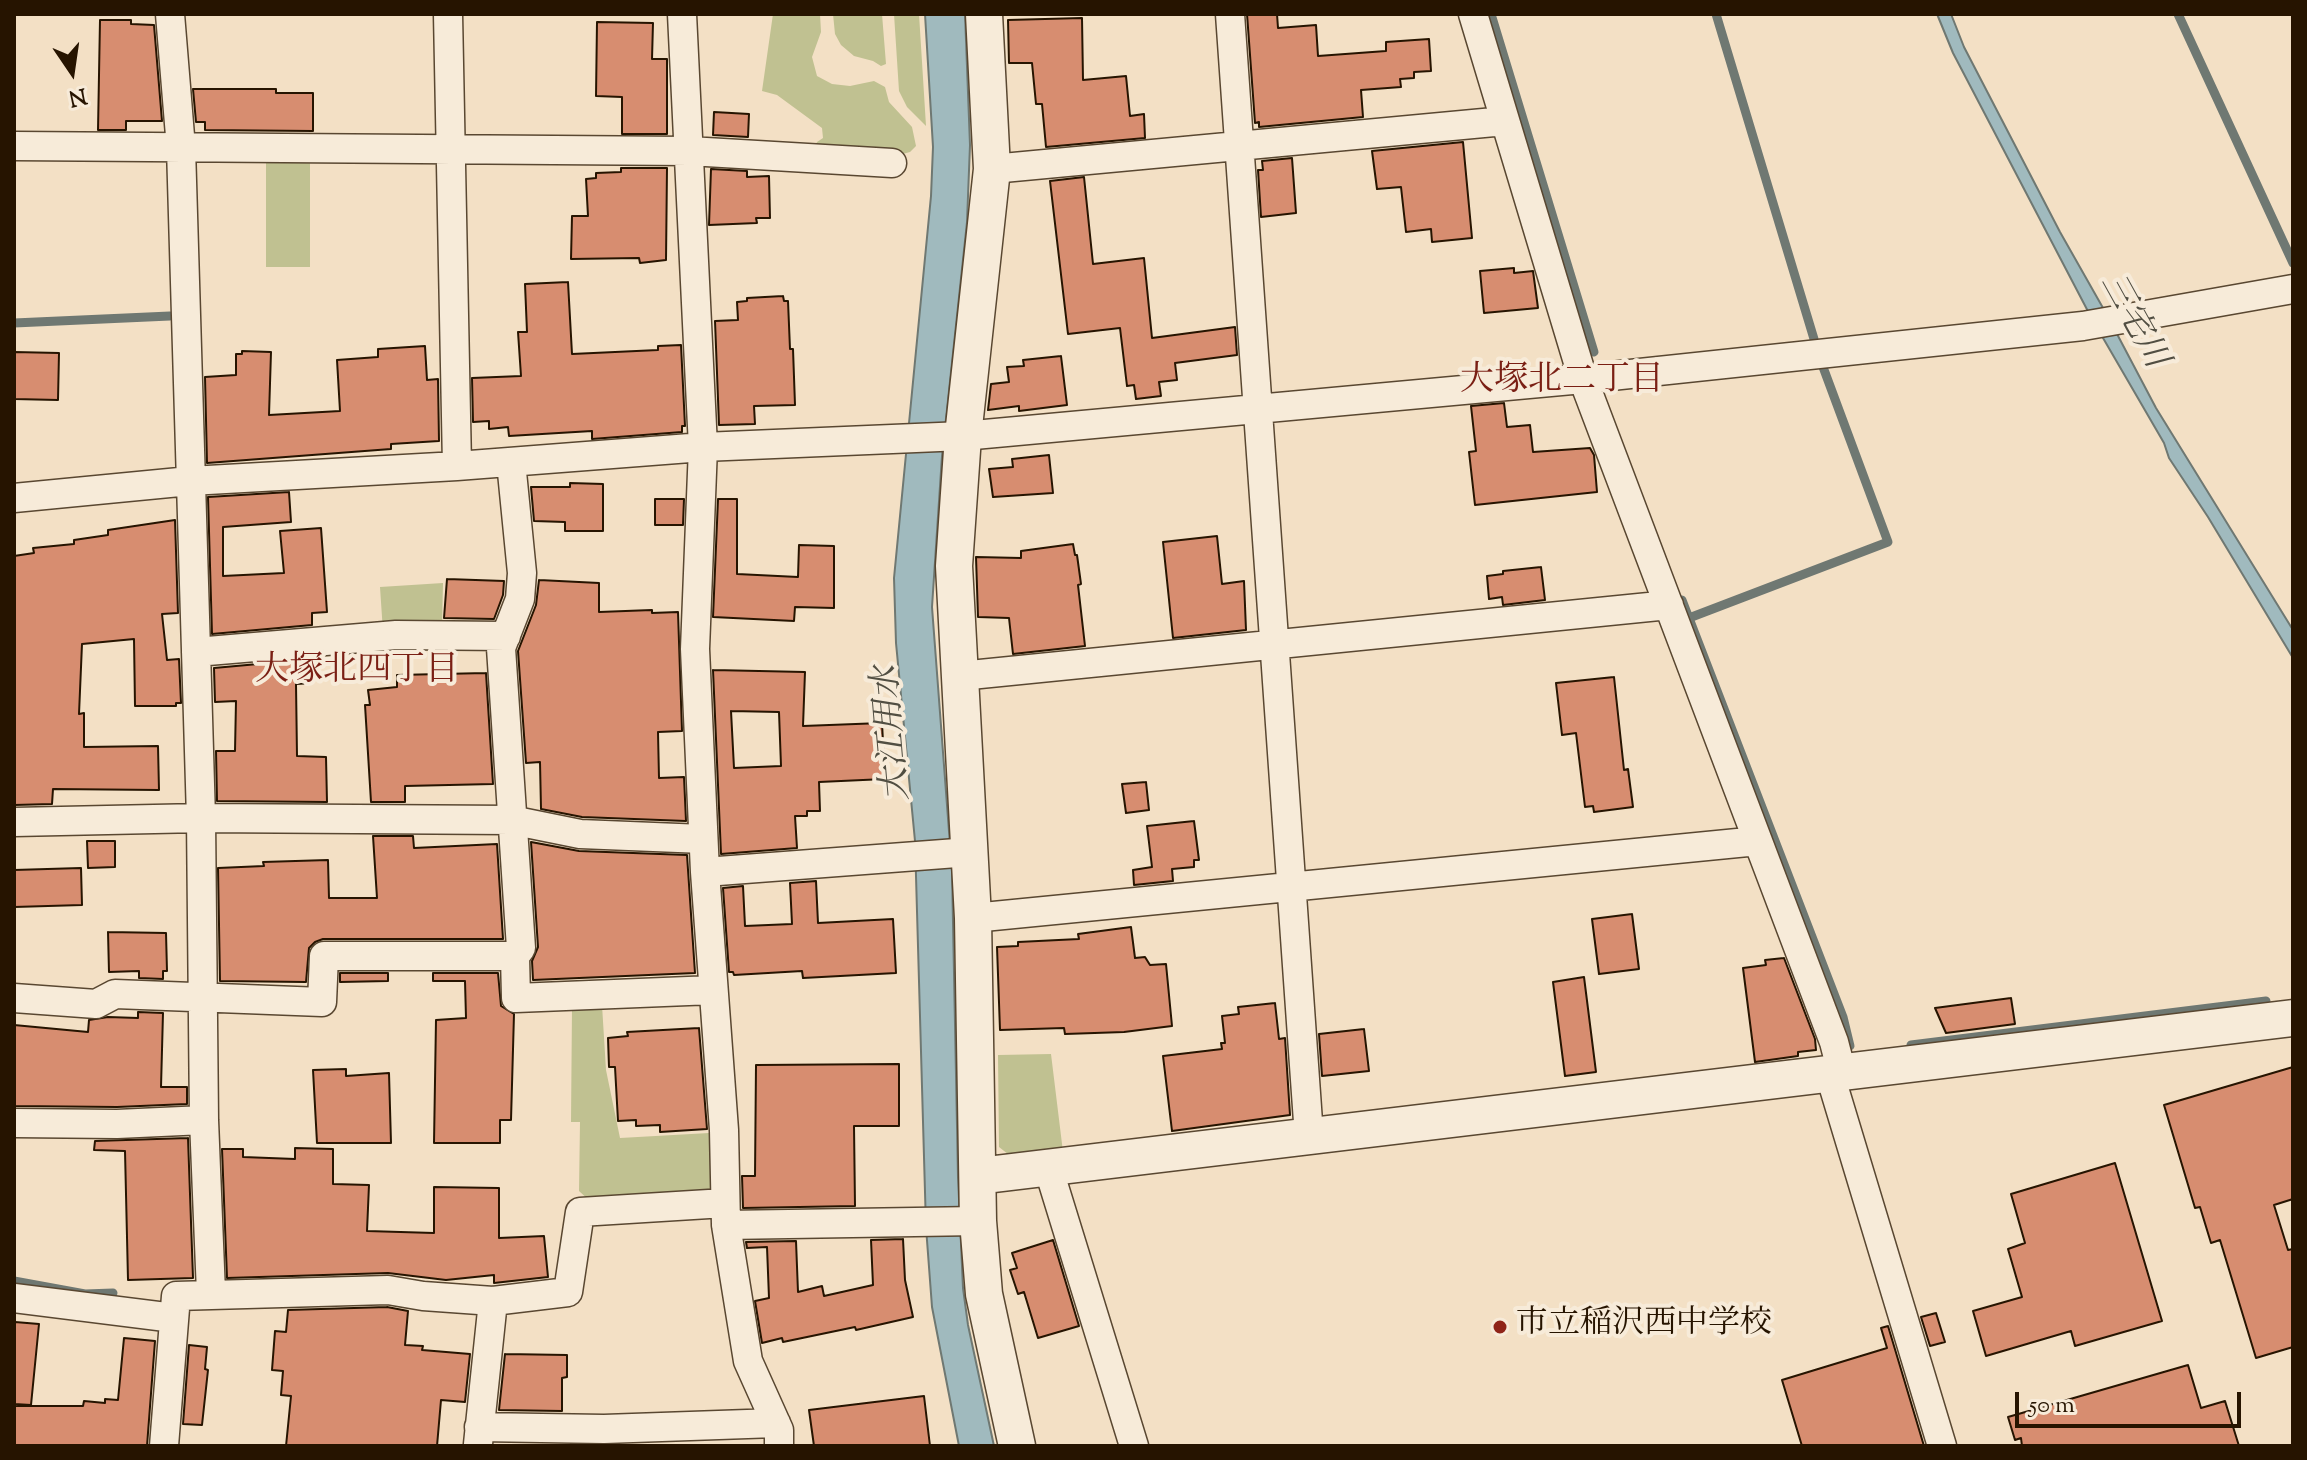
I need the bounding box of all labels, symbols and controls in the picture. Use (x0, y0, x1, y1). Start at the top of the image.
north arrow (32, 32, 112, 112)
text: N (65, 78, 90, 113)
water label: 三宅川 (2088, 268, 2174, 376)
district label: 大塚北二丁目 (1460, 363, 1664, 403)
district label: 大塚北四丁目 (255, 653, 459, 693)
water label: 大江用水 (869, 663, 921, 803)
place label: 市立稲沢西中学校 (1516, 1308, 1772, 1346)
marker: 市立稲沢西中学校 (1491, 1318, 1509, 1336)
scale bar (2019, 1376, 2245, 1426)
text: 50 m (2029, 1389, 2075, 1423)

